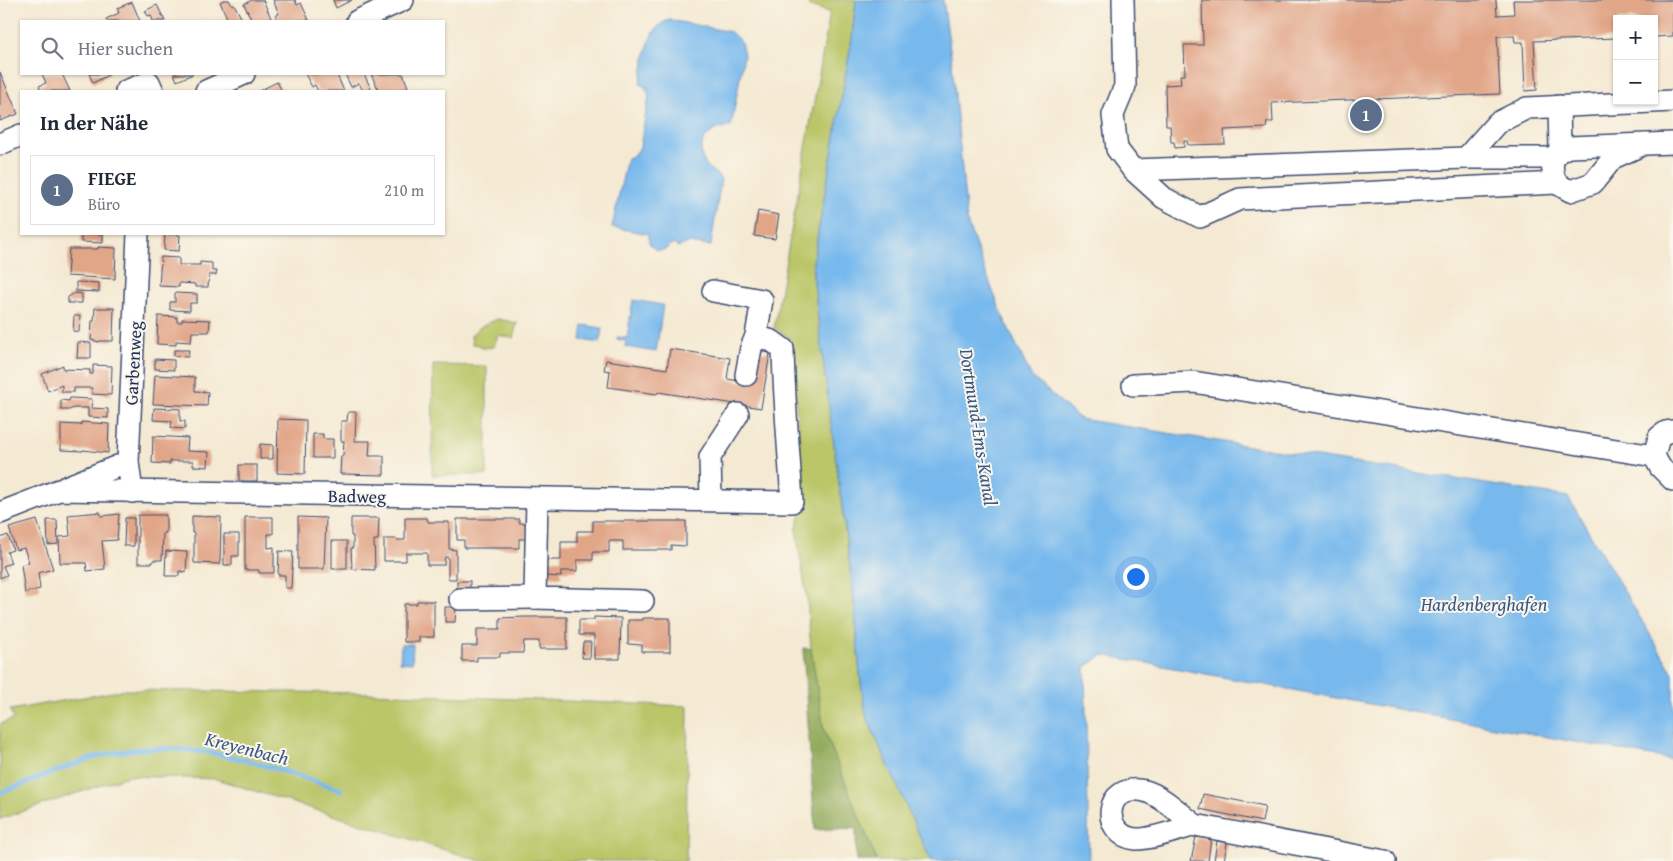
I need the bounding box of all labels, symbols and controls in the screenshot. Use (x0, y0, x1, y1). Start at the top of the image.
map controls (1613, 15, 1658, 105)
button: + (1613, 15, 1658, 60)
search box (20, 20, 445, 75)
icon: search (38, 34, 66, 62)
text: Hier suchen (78, 34, 173, 62)
button: − (1613, 60, 1658, 105)
pin: 1 (1350, 96, 1382, 134)
text: In der Nähe (40, 107, 148, 138)
text: FIEGE (88, 164, 136, 192)
text: 1 (53, 178, 61, 202)
text: 210 m (384, 178, 424, 202)
text: Büro (88, 192, 120, 216)
street label: Garbenweg (117, 320, 149, 406)
water label: Dortmund-Ems-Kanal (953, 346, 1005, 508)
street label: Badweg (328, 482, 386, 510)
your location (1123, 564, 1149, 590)
water label: Hardenberghafen (1420, 590, 1548, 618)
water label: Kreyenbach (201, 724, 292, 772)

